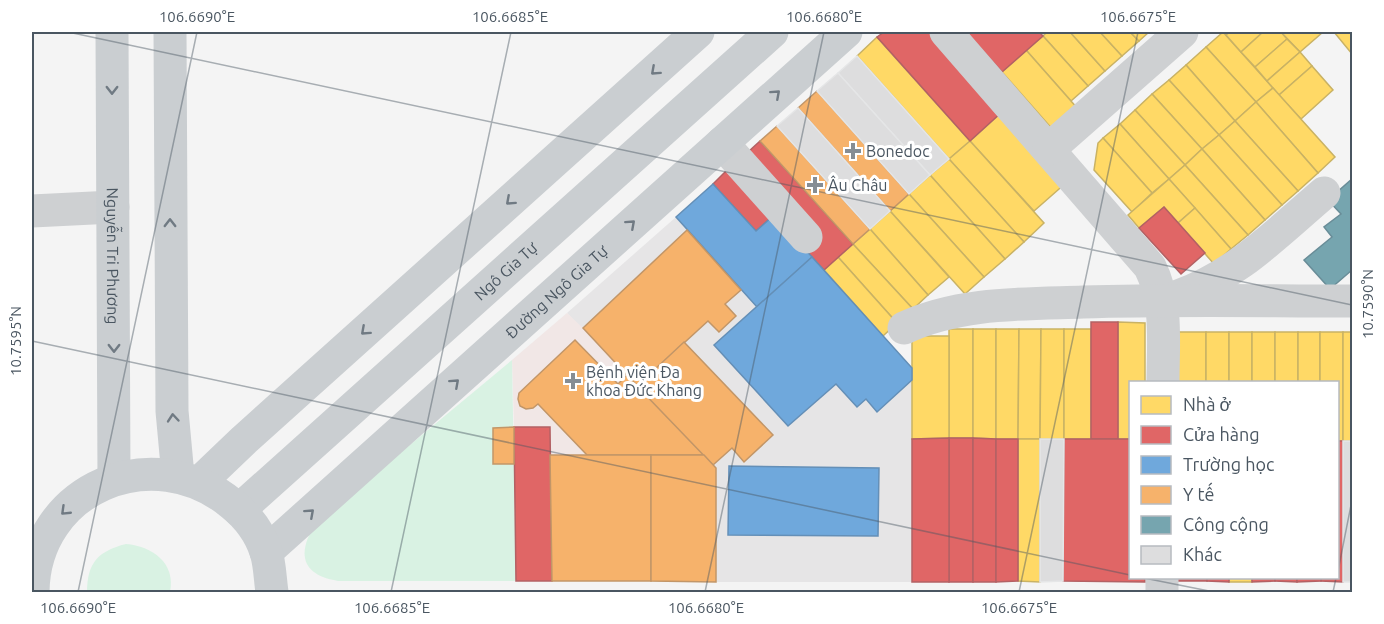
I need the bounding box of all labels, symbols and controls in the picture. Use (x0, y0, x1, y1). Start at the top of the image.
text: 106.6690°E (159, 8, 235, 25)
text: 106.6685°E (472, 8, 548, 25)
text: 106.6680°E (786, 8, 862, 25)
text: 106.6675°E (1100, 8, 1176, 25)
one-way arrow (651, 64, 662, 75)
one-way arrow (106, 85, 118, 94)
one-way arrow (769, 90, 780, 101)
marker: Bonedoc (844, 142, 862, 160)
place label: Bonedoc (866, 142, 930, 160)
place label: Âu Châu (828, 175, 888, 194)
marker: Âu Châu (806, 176, 824, 194)
street label: Nguyễn Tri Phương (104, 187, 125, 325)
one-way arrow (506, 194, 516, 205)
one-way arrow (164, 218, 177, 227)
one-way arrow (624, 220, 635, 231)
street label: Ngô Gia Tự (470, 238, 541, 304)
street label: Đường Ngô Gia Tự (502, 241, 611, 342)
text: 10.7590°N (1359, 269, 1376, 339)
text: 10.7595°N (7, 306, 24, 376)
one-way arrow (361, 324, 371, 335)
one-way arrow (108, 343, 120, 352)
place label: Bệnh viện Đa khoa Đức Khang (586, 363, 702, 399)
marker: Bệnh viện Đa khoa Đức Khang (564, 372, 582, 390)
one-way arrow (448, 379, 459, 390)
legend (1129, 381, 1339, 579)
text: Nhà ở (1183, 394, 1232, 414)
one-way arrow (167, 413, 180, 422)
text: Cửa hàng (1183, 424, 1260, 444)
text: Trường học (1183, 454, 1274, 474)
text: Y tế (1183, 482, 1215, 504)
one-way arrow (62, 504, 72, 515)
one-way arrow (303, 509, 314, 520)
text: Công cộng (1183, 514, 1269, 534)
text: Khác (1183, 544, 1222, 564)
text: 106.6690°E (40, 599, 116, 616)
text: 106.6685°E (354, 599, 430, 616)
text: 106.6680°E (668, 599, 744, 616)
text: 106.6675°E (981, 599, 1057, 616)

